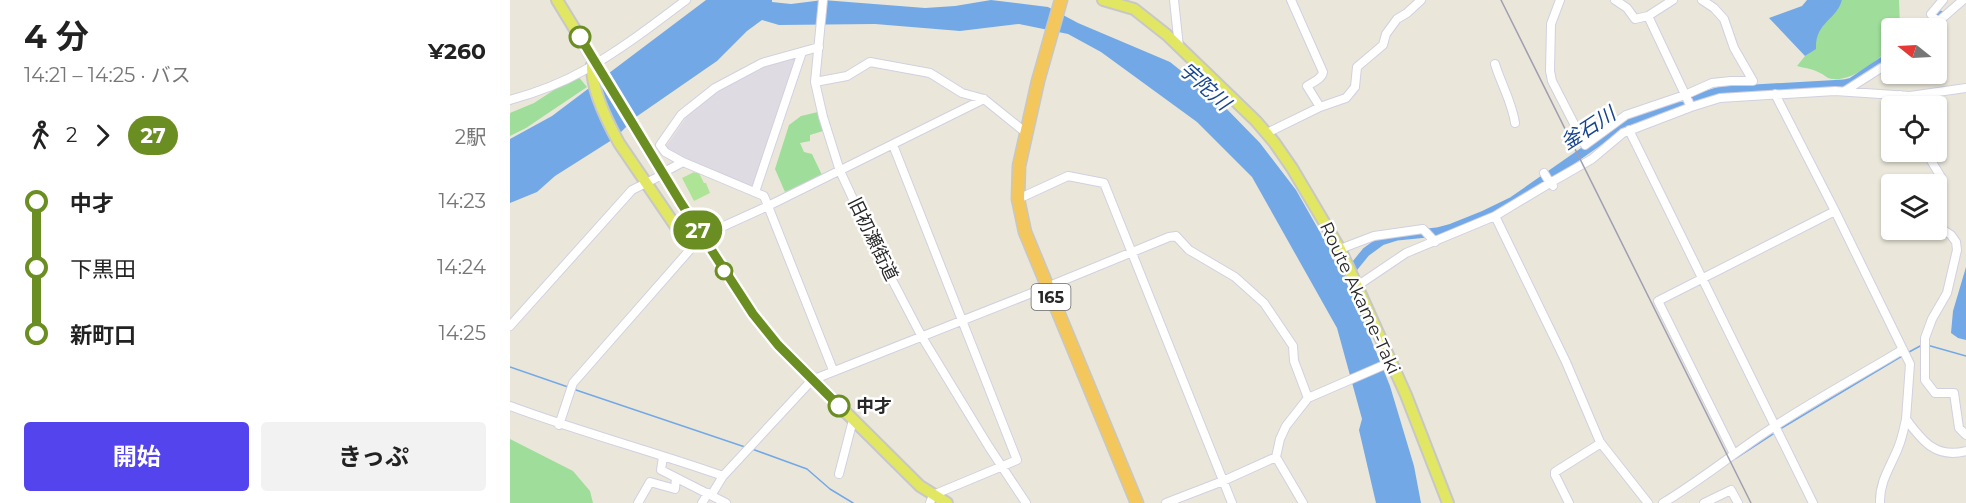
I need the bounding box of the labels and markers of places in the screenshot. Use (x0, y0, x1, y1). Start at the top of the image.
unlabelled marker (569, 26, 591, 48)
unlabelled marker (715, 262, 733, 280)
marker: 中才 (828, 395, 850, 417)
place label: 中才 (856, 395, 892, 417)

